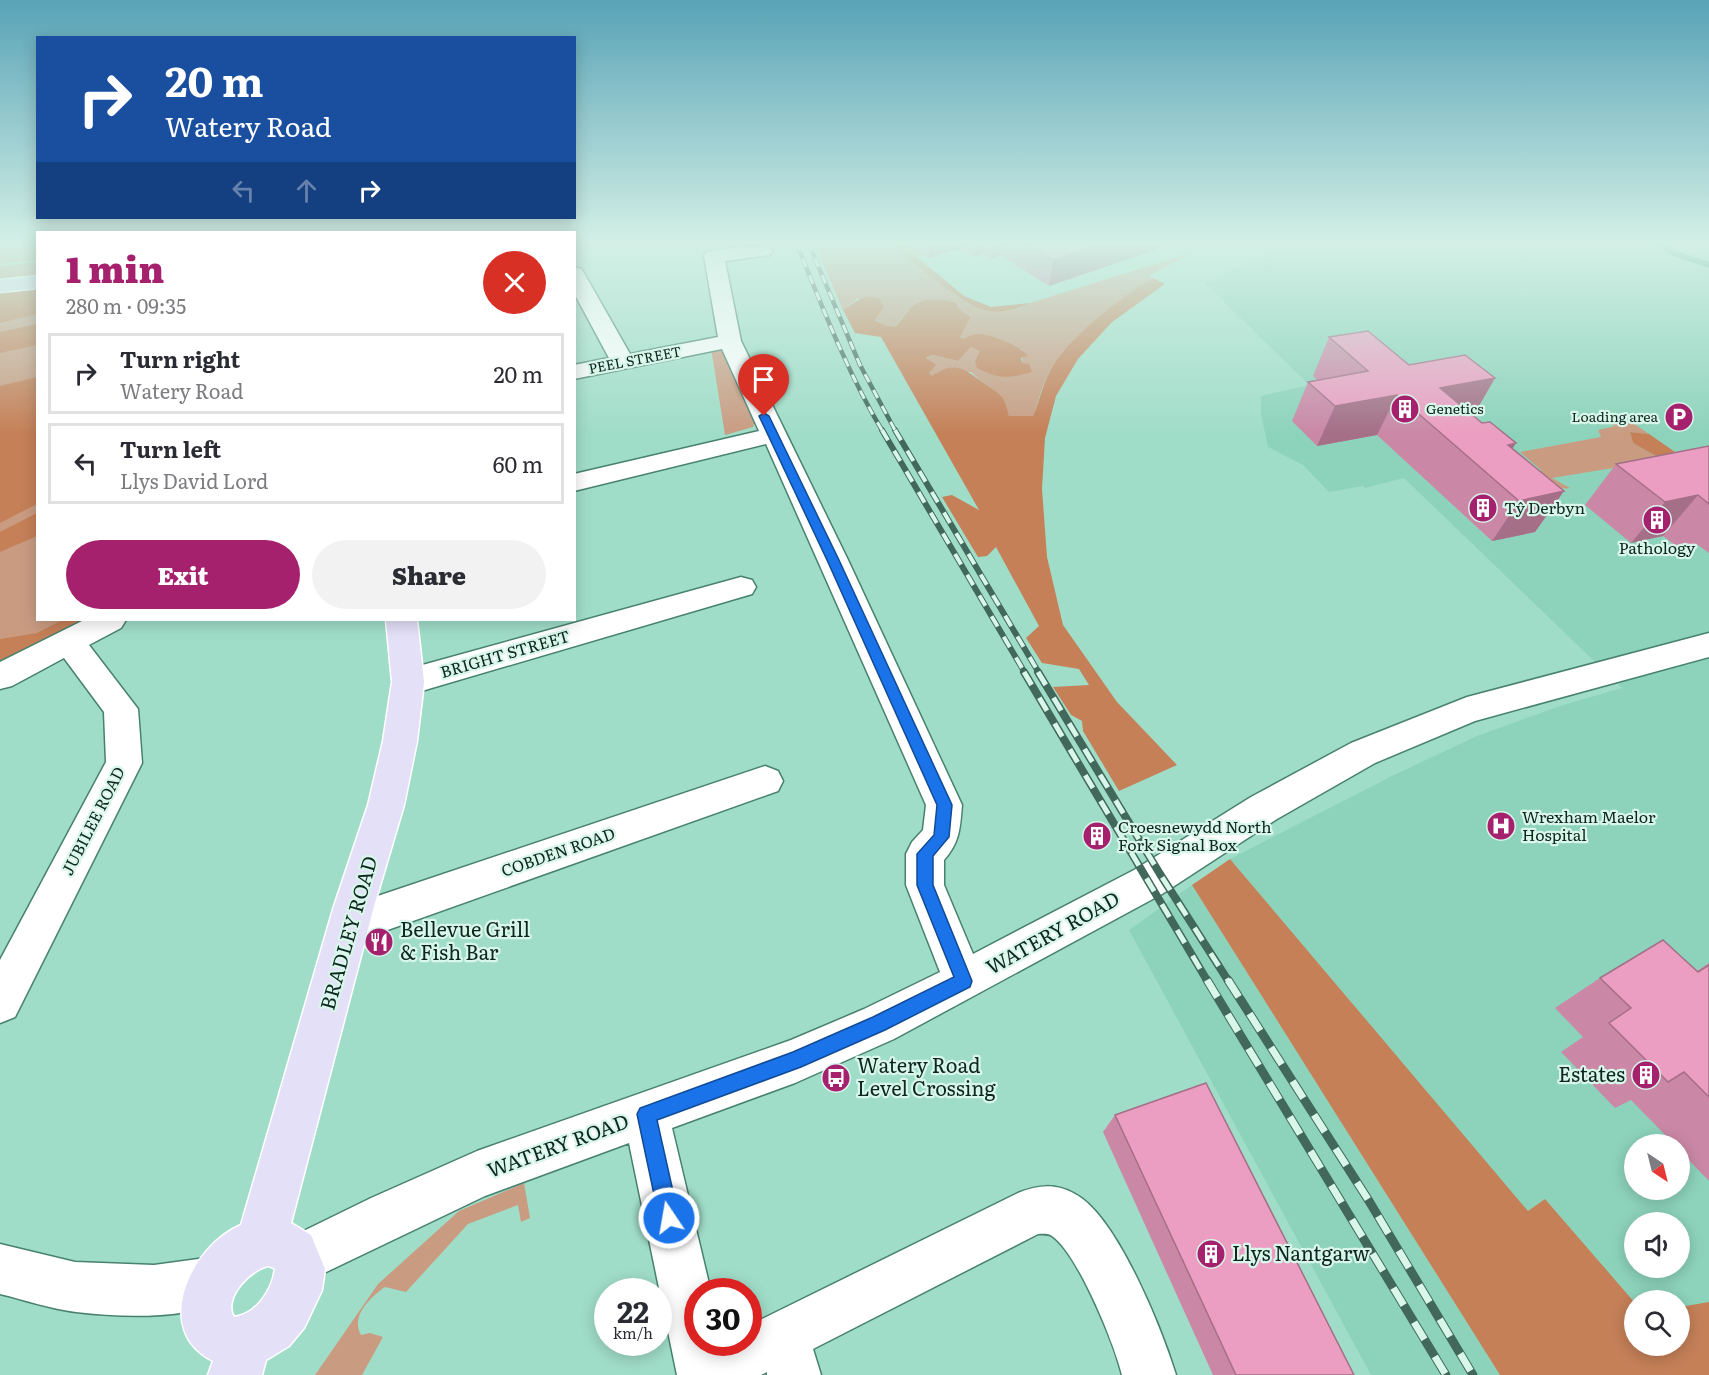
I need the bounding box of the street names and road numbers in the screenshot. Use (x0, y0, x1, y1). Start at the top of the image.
street label: PEEL STREET (587, 340, 683, 378)
street label: BRIGHT STREET (437, 623, 572, 683)
street label: JUBILEE ROAD (54, 762, 130, 879)
street label: COBDEN ROAD (497, 820, 618, 882)
street label: BRADLEY ROAD (311, 852, 383, 1013)
street label: WATERY ROAD (980, 882, 1124, 980)
street label: WATERY ROAD (482, 1105, 632, 1184)

